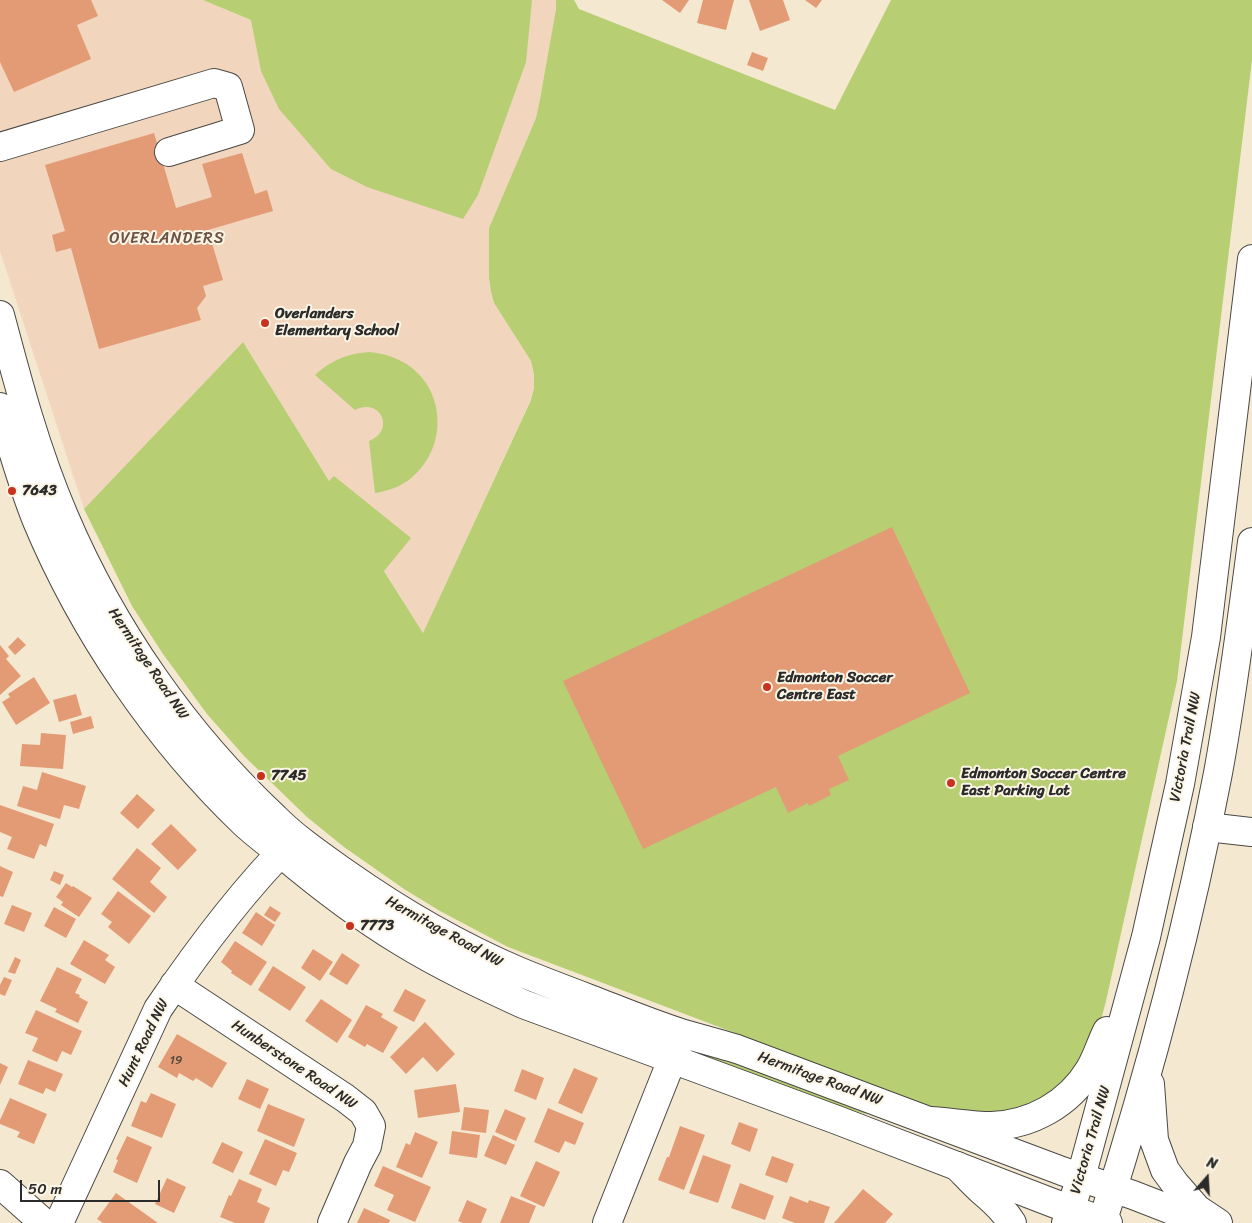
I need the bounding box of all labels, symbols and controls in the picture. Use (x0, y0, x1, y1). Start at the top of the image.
district label: OVERLANDERS (107, 229, 227, 249)
place label: Overlanders Elementary School (275, 305, 399, 340)
marker: Overlanders Elementary School (259, 317, 271, 329)
place label: 7643 (22, 482, 57, 500)
marker: 7643 (6, 485, 18, 497)
street label: Hermitage Road NW (104, 605, 192, 723)
place label: Edmonton Soccer Centre East (777, 669, 893, 704)
marker: Edmonton Soccer Centre East (761, 681, 773, 693)
street label: Victoria Trail NW (1167, 691, 1205, 803)
place label: Edmonton Soccer Centre East Parking Lot (961, 765, 1126, 800)
place label: 7745 (271, 767, 307, 785)
marker: 7745 (255, 770, 267, 782)
marker: Edmonton Soccer Centre East Parking Lot (945, 777, 957, 789)
street label: Hermitage Road NW (382, 892, 506, 972)
place label: 7773 (360, 917, 394, 935)
marker: 7773 (344, 920, 356, 932)
street label: Hunt Road NW (115, 996, 173, 1090)
street label: Hunberstone Road NW (228, 1016, 360, 1114)
street label: Hermitage Road NW (755, 1048, 885, 1110)
house number: 19 (170, 1054, 182, 1068)
street label: Victoria Trail NW (1067, 1084, 1115, 1196)
text: N (1203, 1150, 1221, 1177)
north arrow (1182, 1153, 1232, 1203)
scale bar (22, 1170, 162, 1202)
text: 50 m (28, 1176, 62, 1202)

